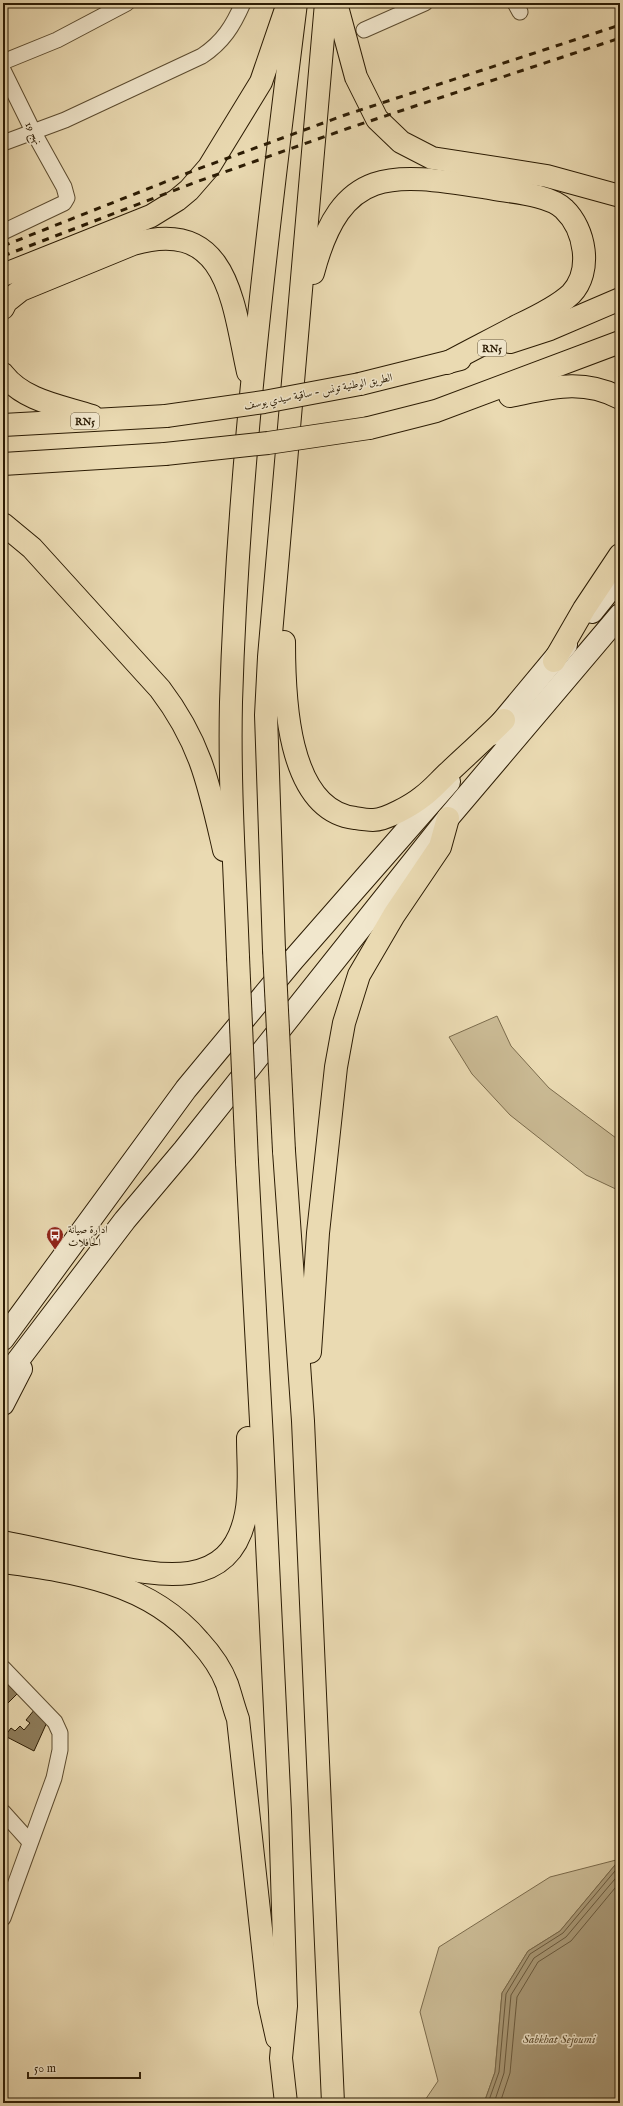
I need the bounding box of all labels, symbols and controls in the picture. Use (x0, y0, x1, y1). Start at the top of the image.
street label: نهج 19 (19, 120, 45, 149)
road number: RN5 (478, 340, 506, 356)
street label: الطريق الوطنية تونس - ساقية سيدي يوسف (243, 371, 394, 414)
road number: RN5 (71, 413, 99, 429)
place label: ادارة صيانة الحافلات (68, 1223, 108, 1250)
bus stop icon: ادارة صيانة الحافلات (45, 1225, 65, 1250)
water label: Sabkhat Sejoumi (523, 2032, 597, 2047)
scale bar (28, 2054, 140, 2080)
text: 50 m (34, 2061, 56, 2076)

